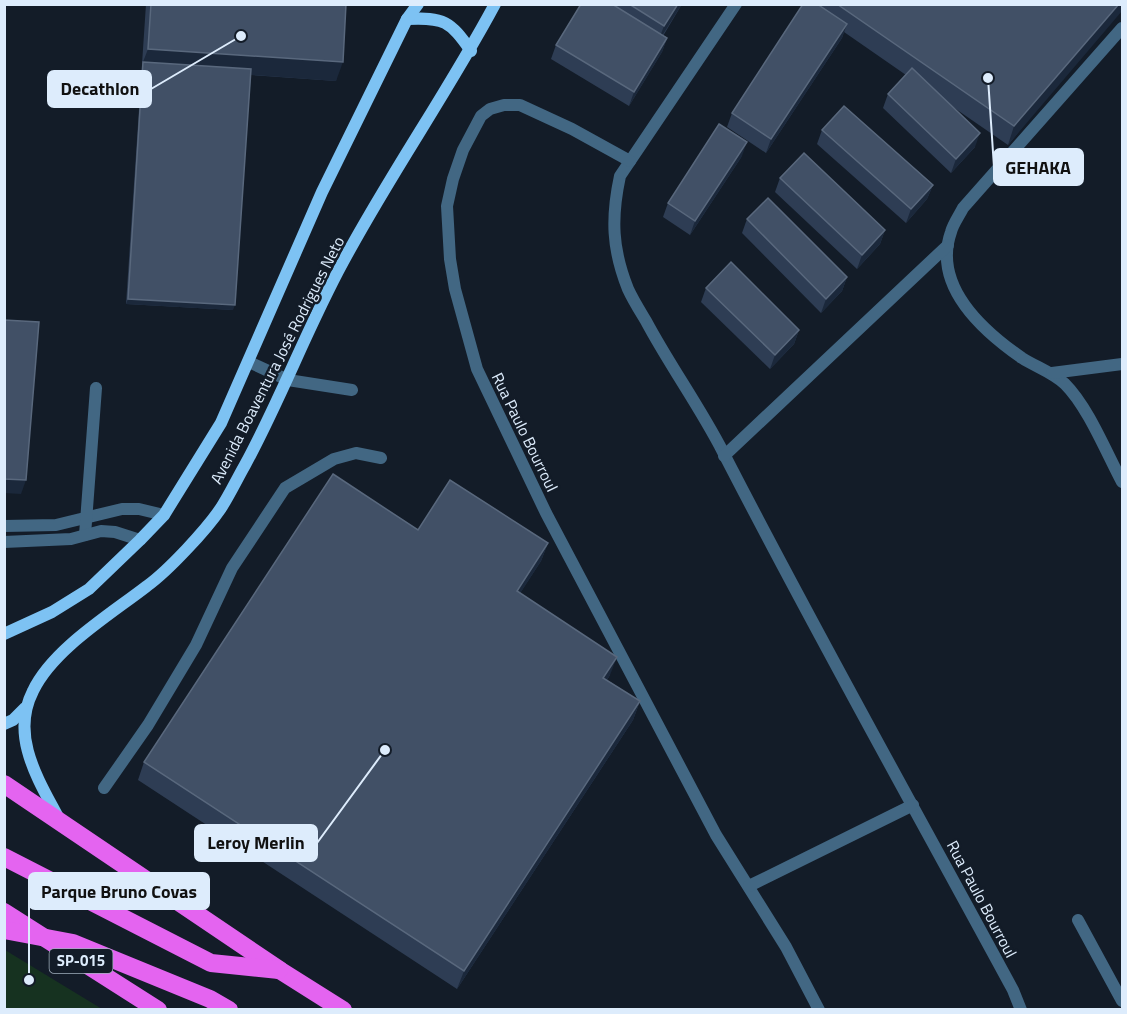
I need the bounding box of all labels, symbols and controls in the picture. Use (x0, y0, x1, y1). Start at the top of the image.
callout: Decathlon (48, 71, 151, 107)
text: Decathlon (61, 75, 139, 102)
callout: GEHAKA (994, 149, 1083, 185)
text: GEHAKA (1005, 154, 1071, 181)
street label: Avenida Boaventura José Rodrigues Neto (204, 232, 350, 488)
street label: Rua Paulo Bourroul (486, 368, 564, 496)
callout: Leroy Merlin (195, 825, 317, 861)
text: Leroy Merlin (207, 829, 305, 856)
street label: Rua Paulo Bourroul (941, 836, 1023, 962)
callout: Parque Bruno Covas (29, 873, 209, 909)
text: Parque Bruno Covas (41, 878, 197, 905)
road number: SP-015 (50, 949, 112, 973)

